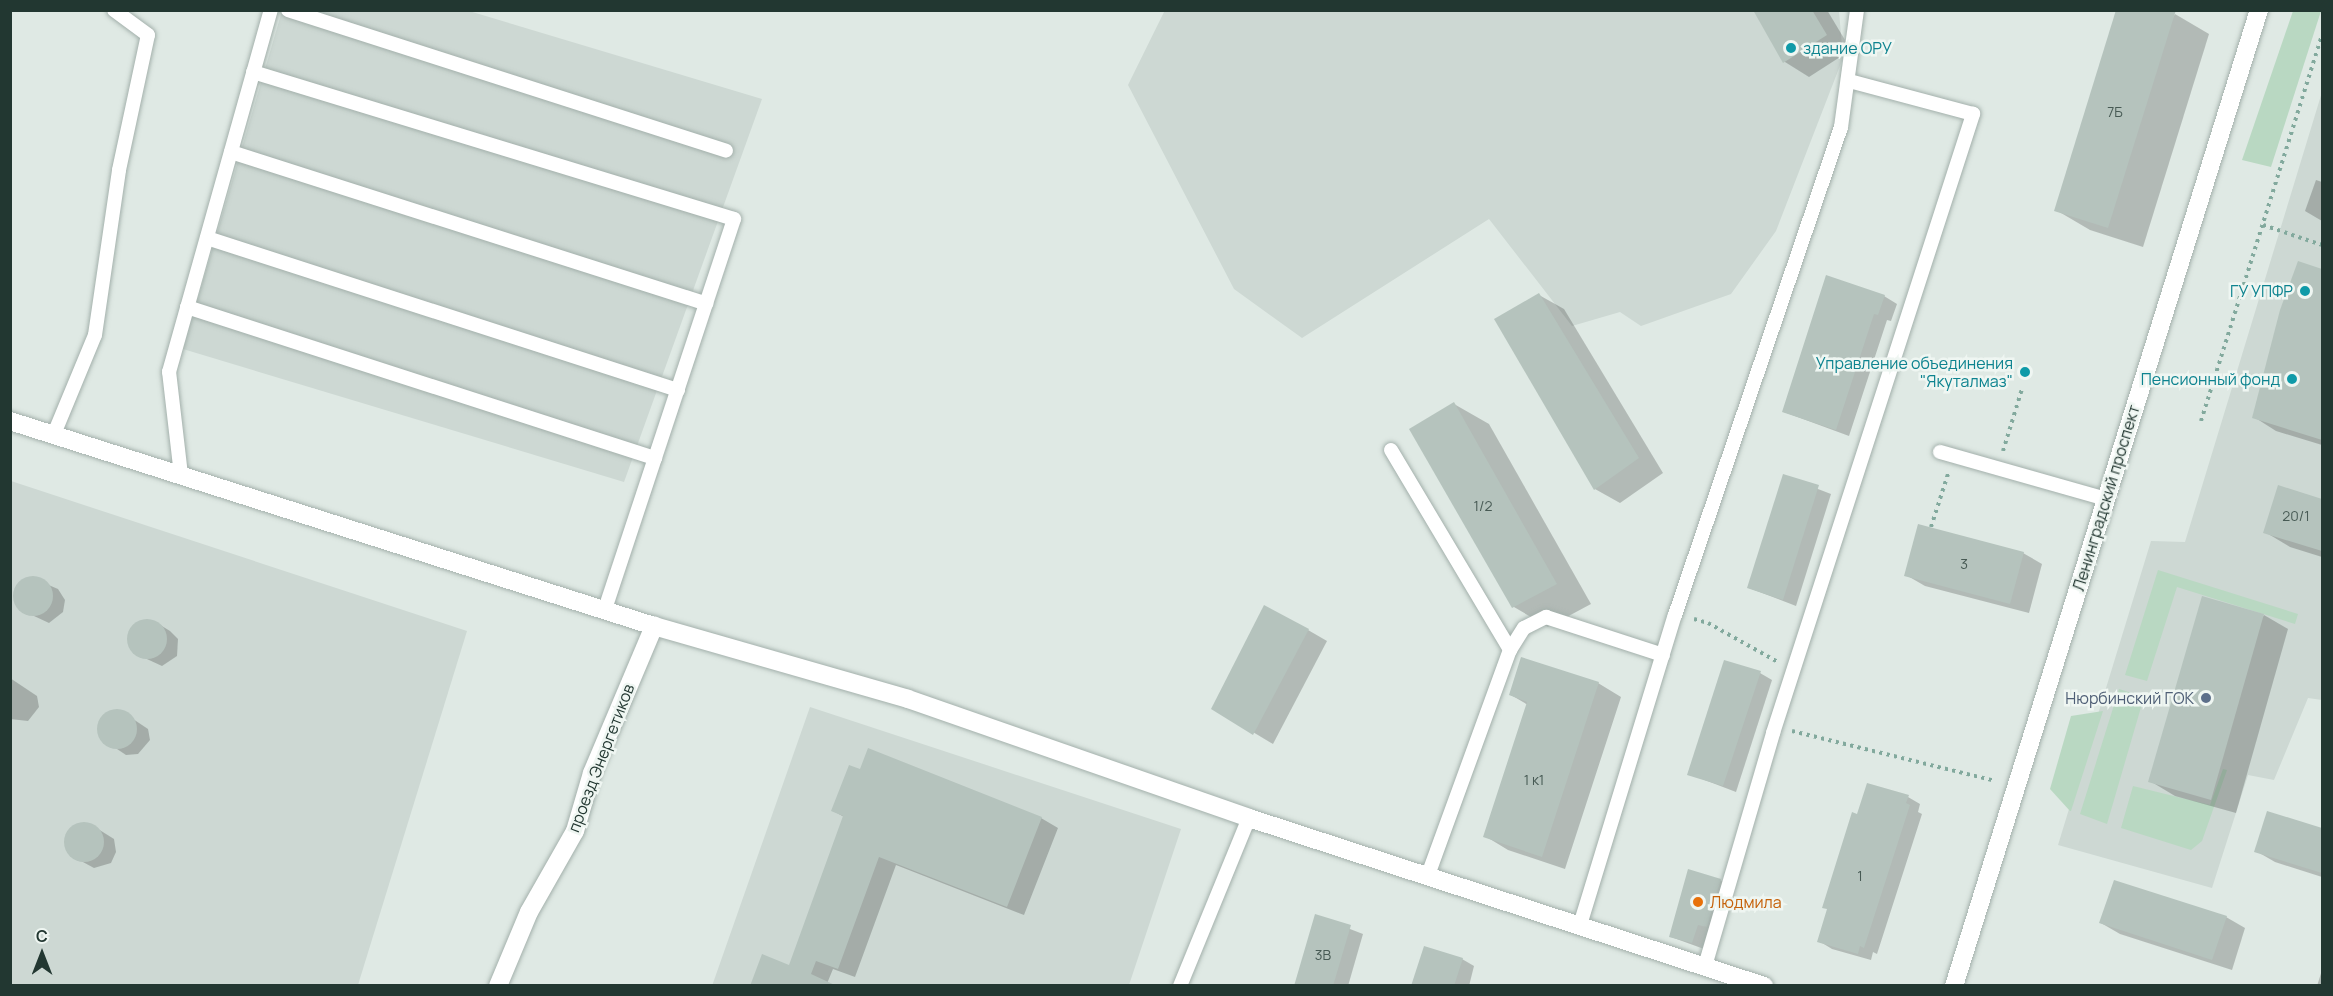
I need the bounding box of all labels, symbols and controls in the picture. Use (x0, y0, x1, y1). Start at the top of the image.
place label: здание ОРУ (1803, 38, 1892, 58)
marker: здание ОРУ (1784, 41, 1798, 55)
house number: 7Б (2107, 104, 2123, 120)
place label: ГУ УПФР (2229, 281, 2293, 301)
marker: ГУ УПФР (2298, 284, 2312, 298)
place label: Управление объединения "Якуталмаз" (1816, 353, 2013, 391)
marker: Управление объединения "Якуталмаз" (2018, 365, 2032, 379)
place label: Пенсионный фонд (2141, 369, 2280, 389)
marker: Пенсионный фонд (2285, 372, 2299, 386)
street label: Ленинградский проспект (2069, 403, 2143, 593)
house number: 1/2 (1474, 498, 1492, 514)
house number: 20/1 (2282, 508, 2310, 524)
house number: 3 (1960, 556, 1968, 572)
street label: проезд Энергетиков (564, 681, 638, 835)
place label: Нюрбинский ГОК (2065, 688, 2194, 708)
marker: Нюрбинский ГОК (2199, 691, 2213, 705)
house number: 1 к1 (1524, 772, 1544, 788)
house number: 1 (1857, 868, 1863, 884)
place label: Людмила (1710, 892, 1782, 912)
marker: Людмила (1691, 895, 1705, 909)
north arrow (12, 924, 72, 984)
text: С (36, 925, 48, 947)
house number: 3В (1315, 947, 1331, 963)

